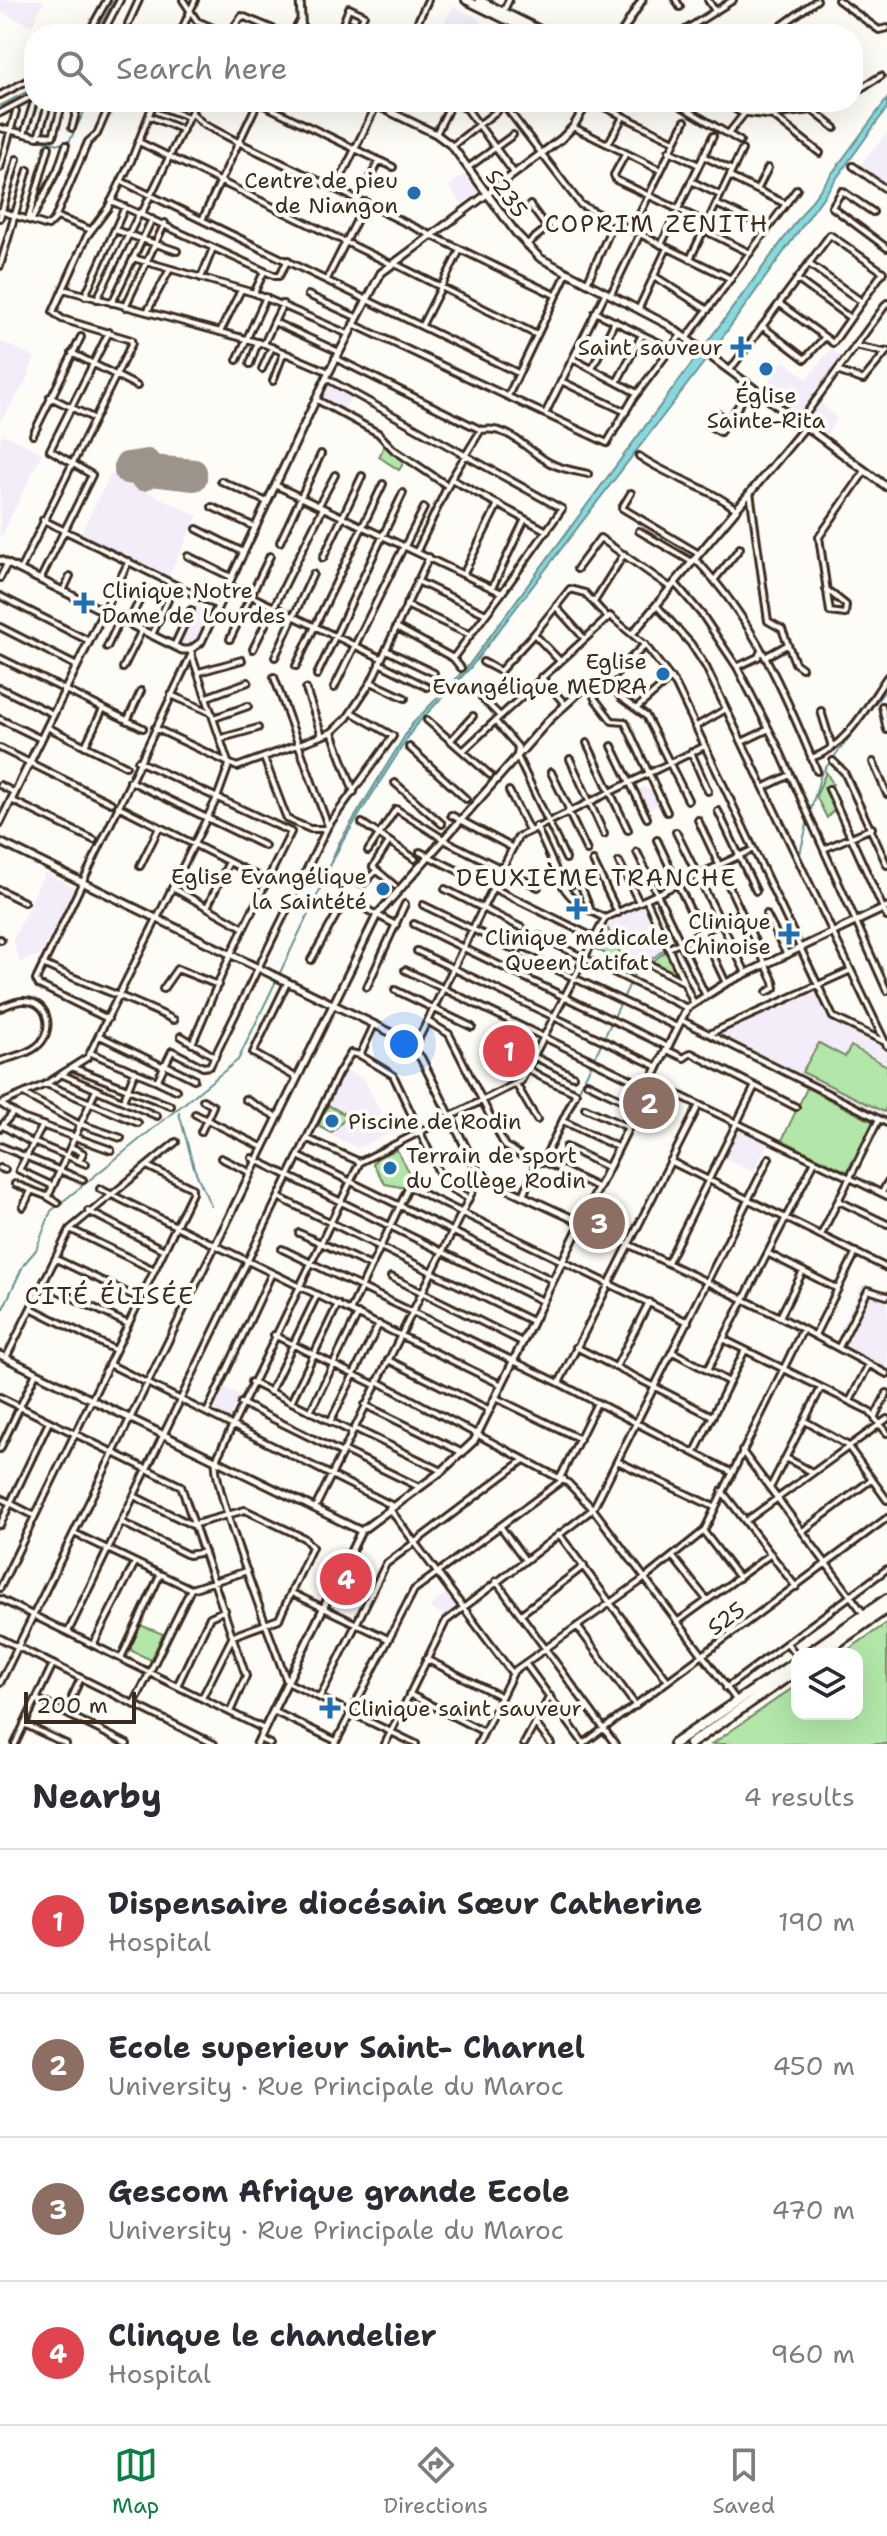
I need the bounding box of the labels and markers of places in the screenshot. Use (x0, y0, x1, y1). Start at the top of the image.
place label: Centre de pieu de Niangon (244, 166, 398, 220)
marker: Centre de pieu de Niangon (405, 184, 423, 202)
place label: Saint sauveur (578, 333, 723, 362)
marker: Saint sauveur (730, 336, 752, 358)
marker: Église Sainte-Rita (757, 360, 775, 378)
place label: Église Sainte-Rita (707, 381, 826, 435)
place label: Clinique Notre Dame de Lourdes (102, 576, 286, 630)
marker: Clinique Notre Dame de Lourdes (73, 592, 95, 614)
place label: Eglise Evangélique MEDRA (432, 647, 647, 701)
marker: Eglise Evangélique MEDRA (654, 665, 672, 683)
place label: Eglise Evangélique la Saintété (171, 862, 367, 916)
marker: Eglise Evangélique la Saintété (374, 880, 392, 898)
marker: Clinique médicale Queen Latifat (566, 898, 588, 920)
place label: Clinique Chinoise (683, 907, 771, 961)
place label: Clinique médicale Queen Latifat (485, 923, 669, 977)
marker: Clinique Chinoise (778, 923, 800, 945)
pin: 1 (483, 1021, 535, 1081)
pin: 2 (623, 1073, 675, 1133)
place label: Piscine de Rodin (348, 1107, 522, 1136)
marker: Piscine de Rodin (323, 1112, 341, 1130)
place label: Terrain de sport du Collège Rodin (406, 1141, 586, 1195)
marker: Terrain de sport du Collège Rodin (381, 1159, 399, 1177)
pin: 3 (573, 1193, 625, 1253)
pin: 4 (320, 1549, 372, 1609)
place label: Clinique saint sauveur (348, 1694, 582, 1723)
marker: Clinique saint sauveur (319, 1697, 341, 1719)

